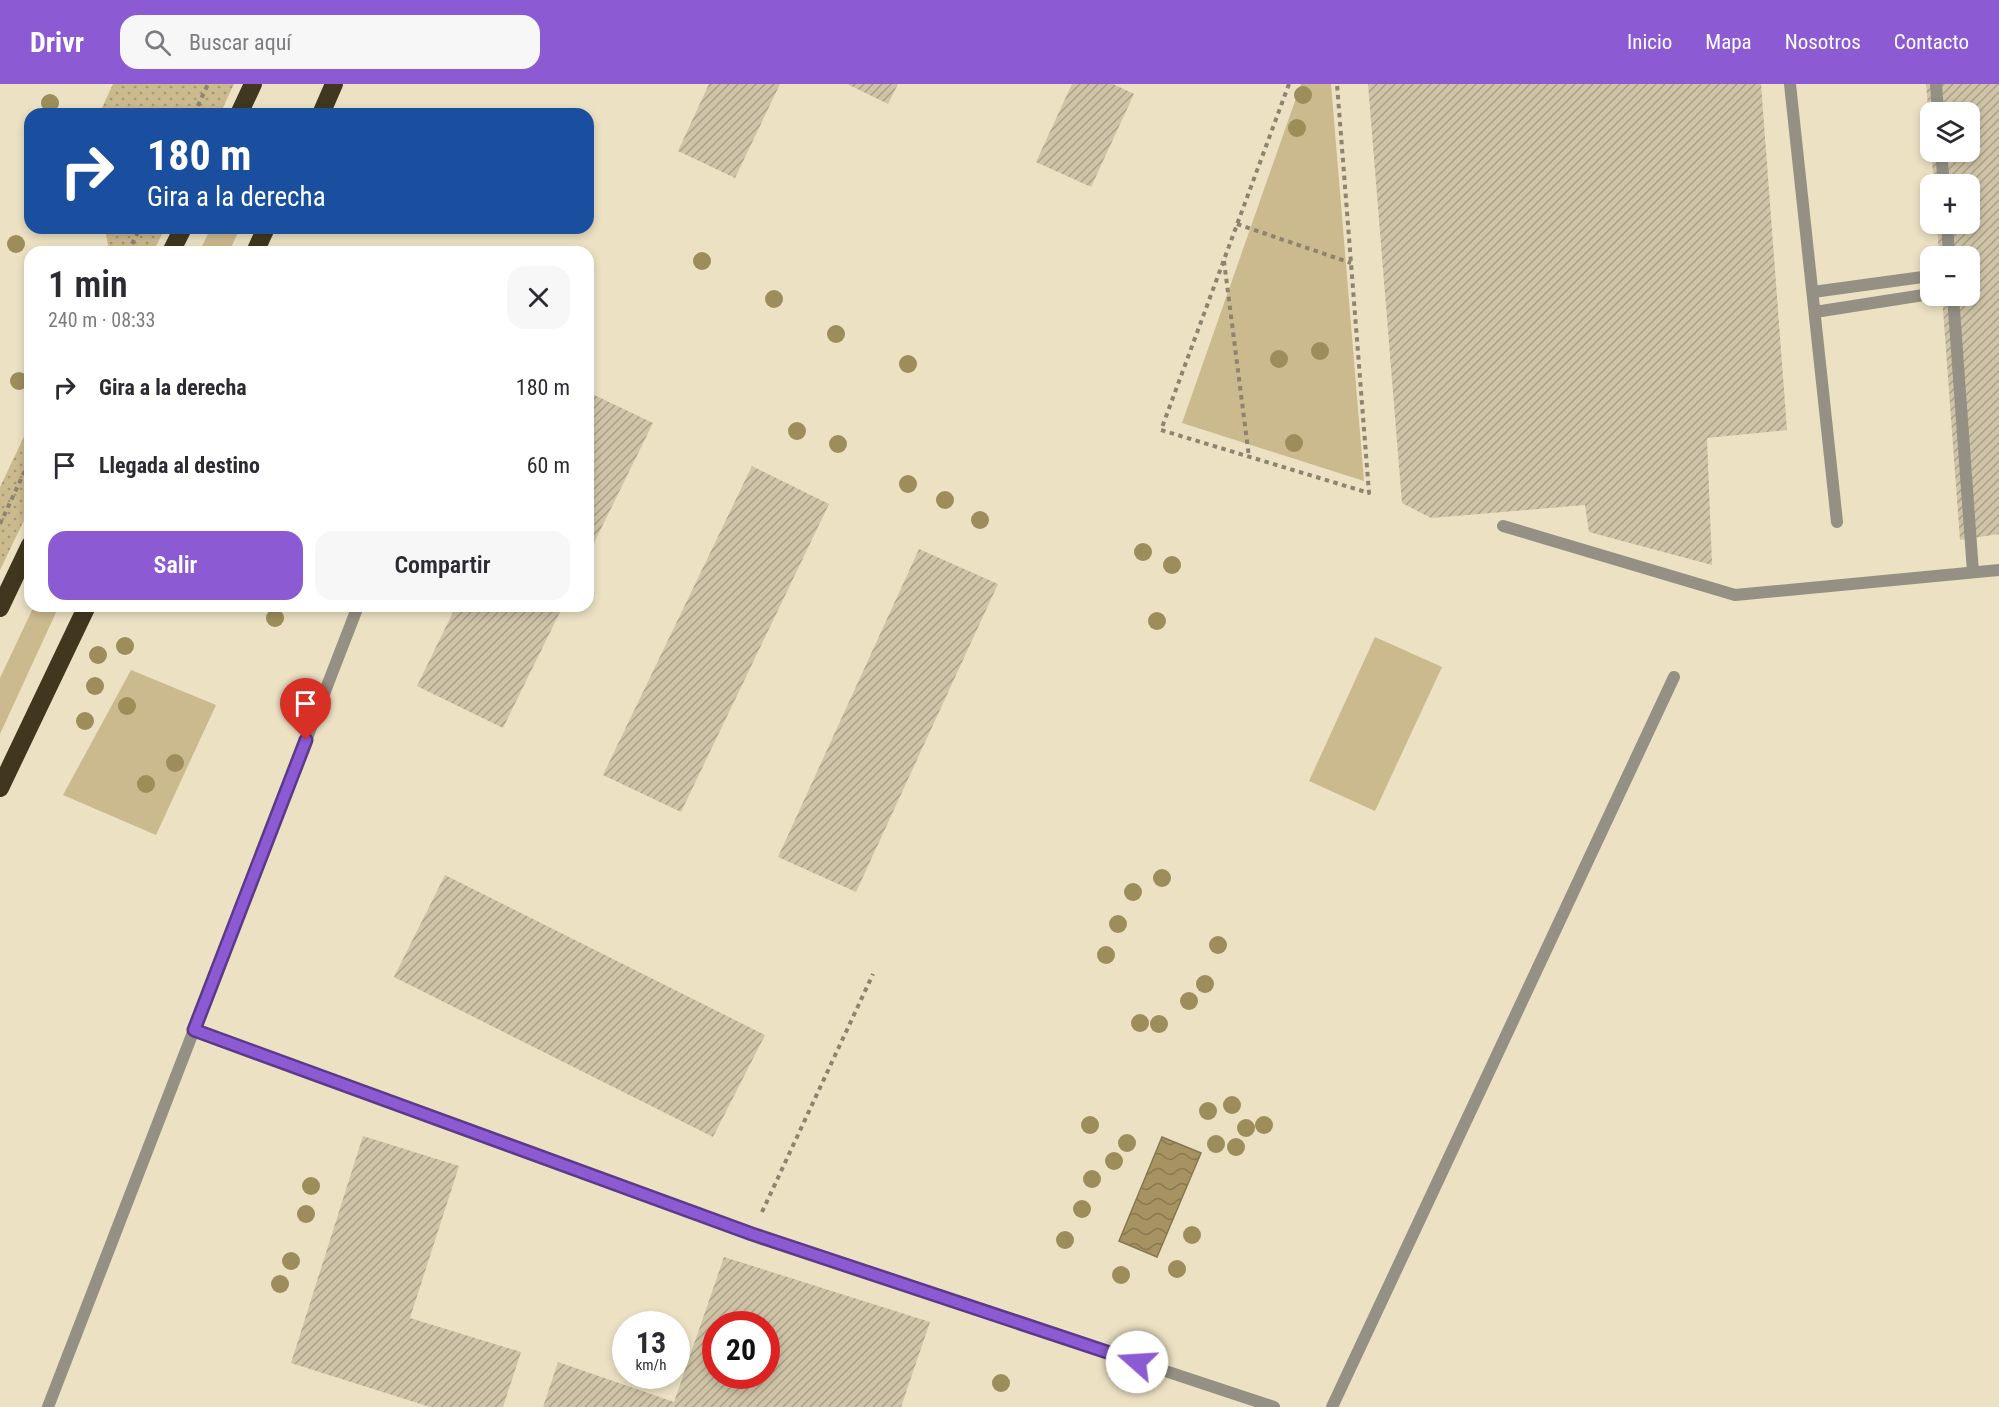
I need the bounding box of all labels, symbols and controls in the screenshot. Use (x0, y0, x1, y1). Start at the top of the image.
search box (120, 15, 540, 69)
text: Drivr (30, 26, 84, 59)
icon: search (141, 26, 174, 59)
text: Buscar aquí (189, 30, 291, 55)
text: Inicio (1627, 30, 1672, 54)
text: Mapa (1705, 30, 1752, 54)
text: Nosotros (1785, 30, 1861, 54)
text: Contacto (1894, 30, 1969, 54)
map controls (1920, 102, 1980, 306)
button: layers (1920, 102, 1980, 162)
text: 180 m (147, 131, 252, 180)
icon: right (48, 132, 126, 210)
button: + (1920, 174, 1980, 234)
text: Gira a la derecha (147, 181, 326, 213)
button: − (1920, 246, 1980, 306)
text: 1 min (48, 264, 128, 306)
button: close (507, 266, 570, 329)
text: 240 m · 08:33 (48, 308, 155, 332)
icon: right (48, 371, 81, 404)
text: Gira a la derecha (99, 375, 247, 400)
text: 180 m (516, 375, 570, 400)
icon: arrive (48, 449, 81, 482)
text: Llegada al destino (99, 453, 260, 478)
text: 60 m (527, 453, 570, 478)
button: Salir (48, 531, 303, 600)
button: Compartir (315, 531, 570, 600)
pin (280, 678, 331, 740)
icon: arrive (289, 687, 322, 720)
speed limit sign: 20 (702, 1311, 780, 1389)
text: 13 (636, 1325, 666, 1360)
position arrow (1105, 1330, 1169, 1394)
text: km/h (636, 1356, 666, 1374)

